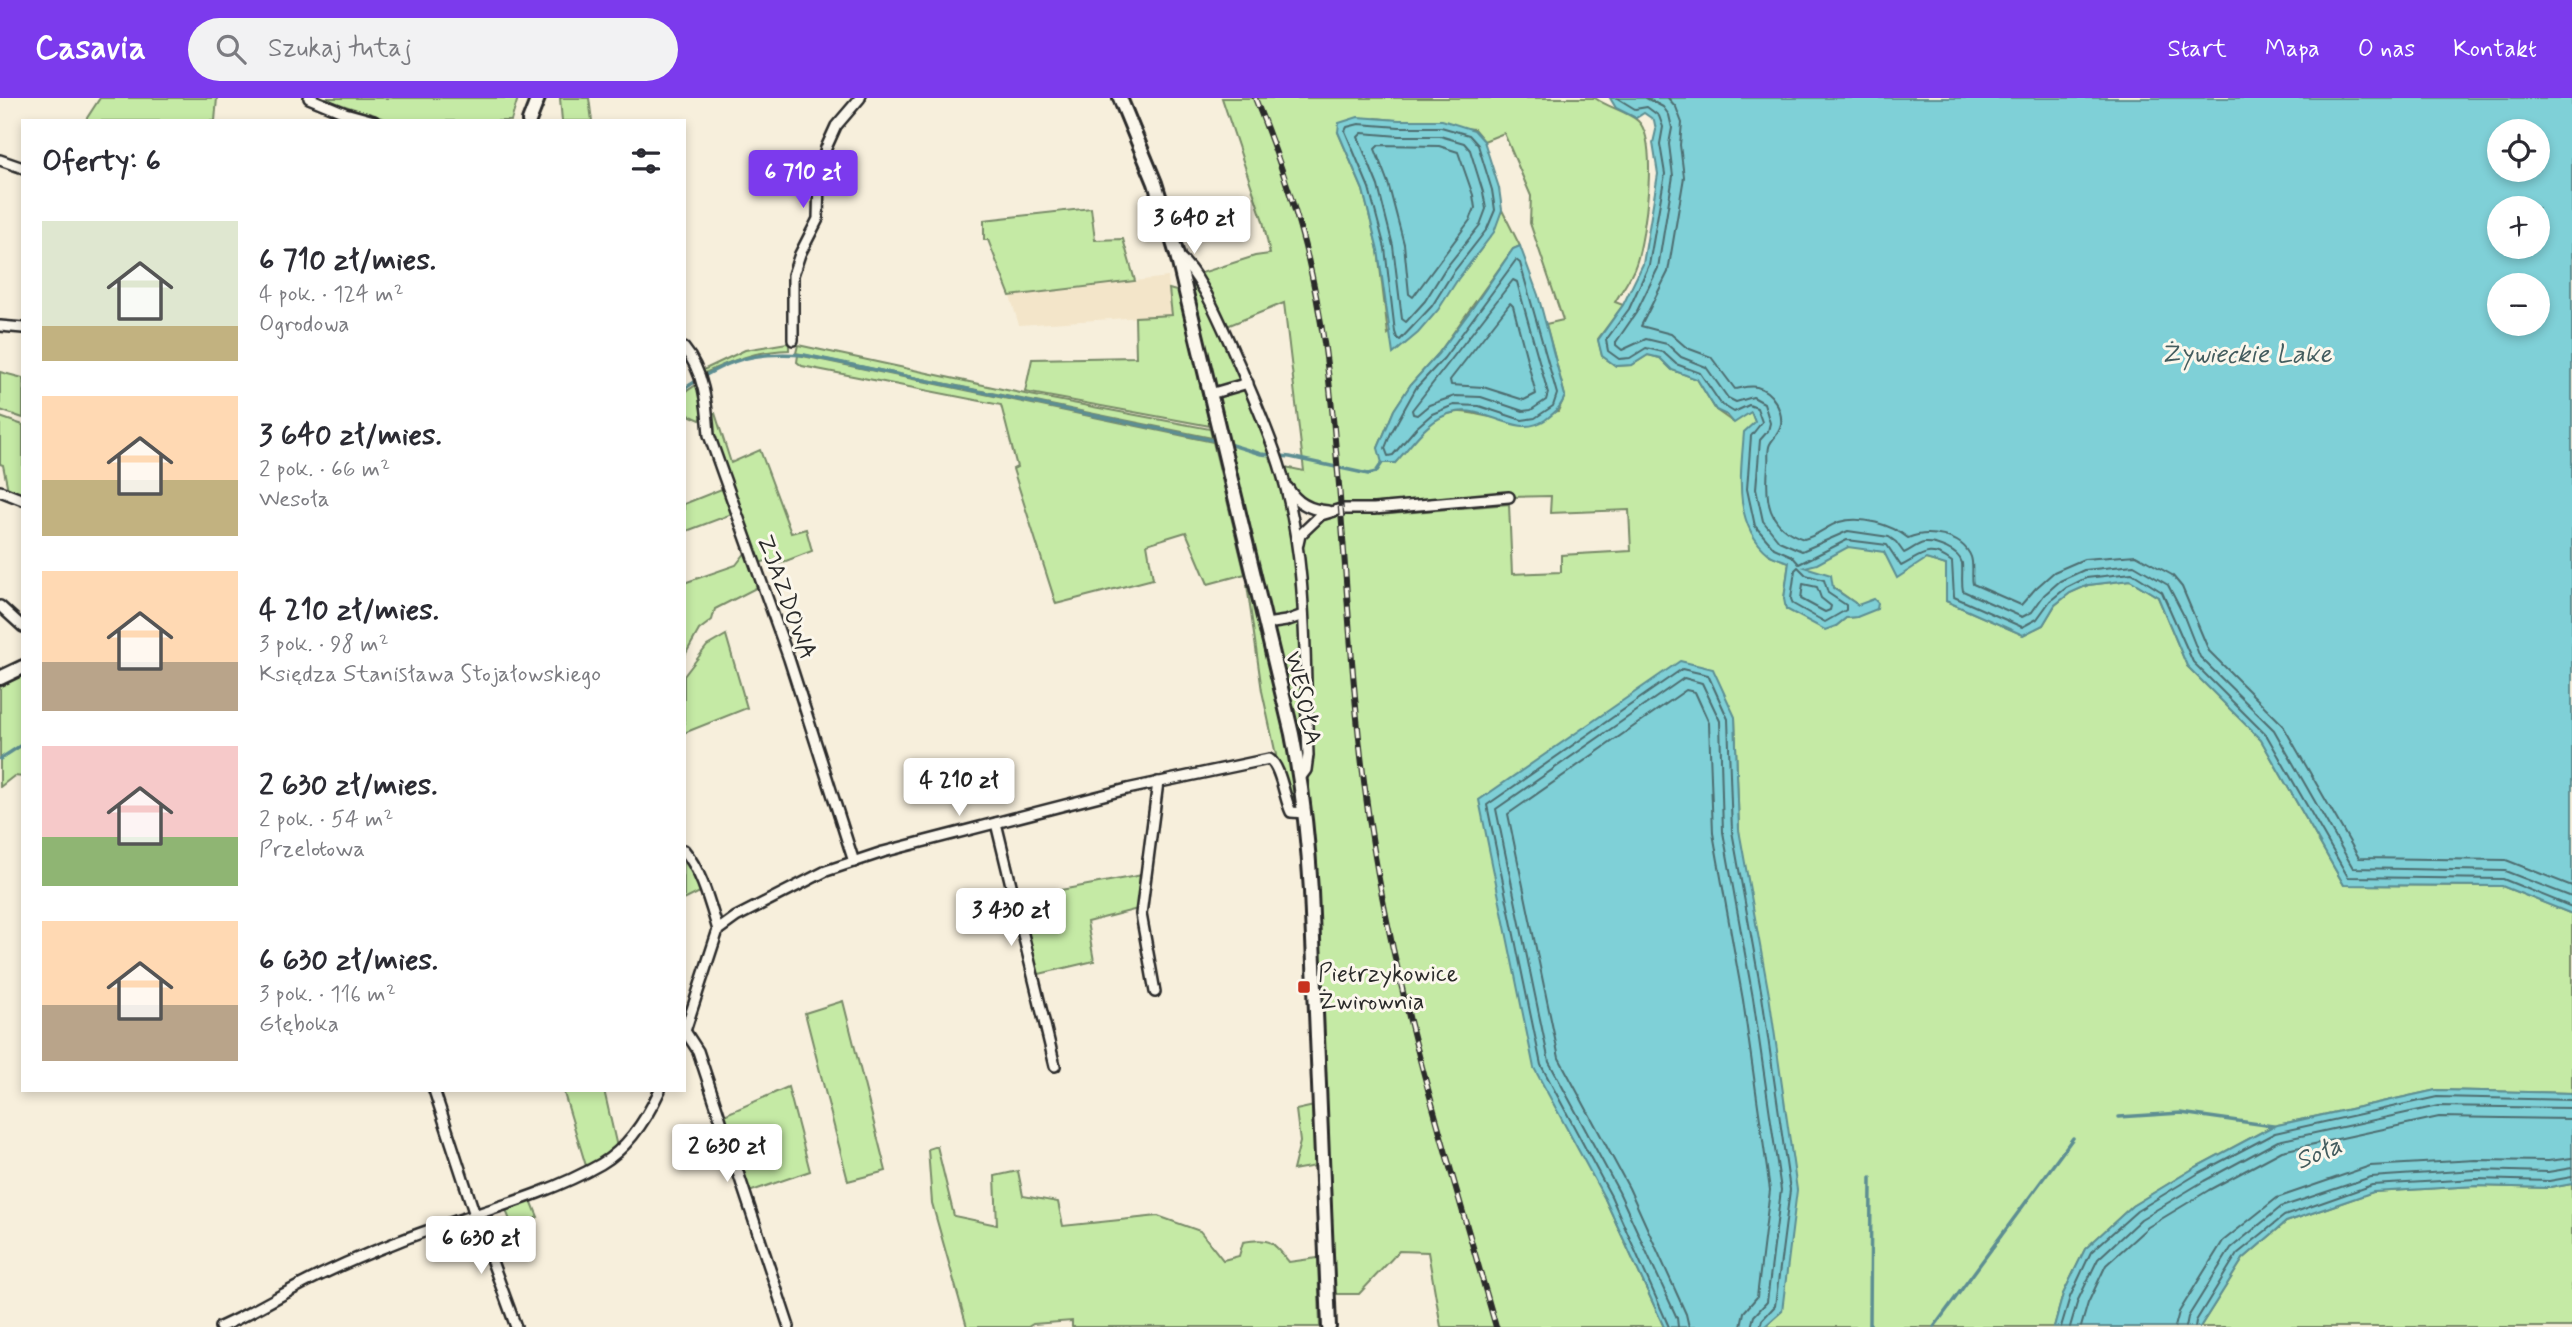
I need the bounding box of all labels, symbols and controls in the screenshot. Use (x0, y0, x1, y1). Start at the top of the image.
search box (188, 18, 678, 81)
text: Casavia (35, 27, 146, 71)
icon: search (212, 30, 250, 68)
text: Szukaj tutaj (268, 32, 412, 66)
text: Start (2168, 34, 2227, 65)
text: Mapa (2265, 34, 2320, 65)
text: O nas (2358, 34, 2415, 65)
text: Kontakt (2453, 34, 2537, 65)
map controls (2487, 119, 2550, 336)
button: locate (2487, 119, 2550, 182)
text: Oferty: 6 (42, 142, 161, 181)
icon: filters (627, 142, 665, 180)
pin: 6 710 zł (731, 150, 875, 210)
text: 6 710 zł (765, 158, 841, 188)
button: + (2487, 196, 2550, 259)
pin: 3 640 zł (1122, 197, 1266, 256)
text: 3 640 zł (1153, 204, 1235, 234)
text: 6 710 zł/mies. (259, 241, 436, 280)
icon: home (98, 249, 182, 333)
button: − (2487, 273, 2550, 336)
text: 4 pok. · 124 m² (259, 280, 404, 310)
text: Ogrodowa (259, 310, 349, 340)
water label: Żywieckie Lake (2160, 338, 2332, 372)
text: 3 640 zł/mies. (259, 416, 442, 455)
icon: home (98, 424, 182, 508)
text: 2 pok. · 66 m² (259, 455, 390, 485)
text: Wesoła (259, 485, 330, 515)
street label: ZJAZDOWA (749, 531, 823, 664)
text: 4 210 zł/mies. (259, 591, 439, 630)
icon: home (98, 599, 182, 683)
text: 3 pok. · 98 m² (259, 630, 389, 660)
street label: WESOŁA (1277, 648, 1328, 748)
text: Księdza Stanisława Stojałowskiego (259, 660, 601, 690)
pin: 4 210 zł (887, 758, 1031, 818)
text: 2 630 zł/mies. (259, 766, 437, 805)
text: 4 210 zł (920, 766, 998, 796)
icon: home (98, 774, 182, 858)
text: 2 pok. · 54 m² (259, 805, 393, 835)
text: Przelotowa (259, 835, 365, 865)
pin: 3 430 zł (939, 888, 1083, 948)
text: 3 430 zł (972, 896, 1050, 926)
text: 6 630 zł/mies. (259, 941, 438, 980)
icon: home (98, 949, 182, 1033)
place label: Pietrzykowice Żwirownia (1318, 959, 1458, 1018)
marker: Pietrzykowice Żwirownia (1296, 979, 1312, 995)
text: 3 pok. · 116 m² (259, 980, 396, 1010)
text: Głęboka (259, 1010, 339, 1040)
pin: 2 630 zł (655, 1124, 799, 1184)
water label: Soła (2290, 1129, 2347, 1179)
text: 2 630 zł (688, 1132, 766, 1162)
pin: 6 630 zł (409, 1216, 553, 1276)
text: 6 630 zł (442, 1224, 520, 1254)

